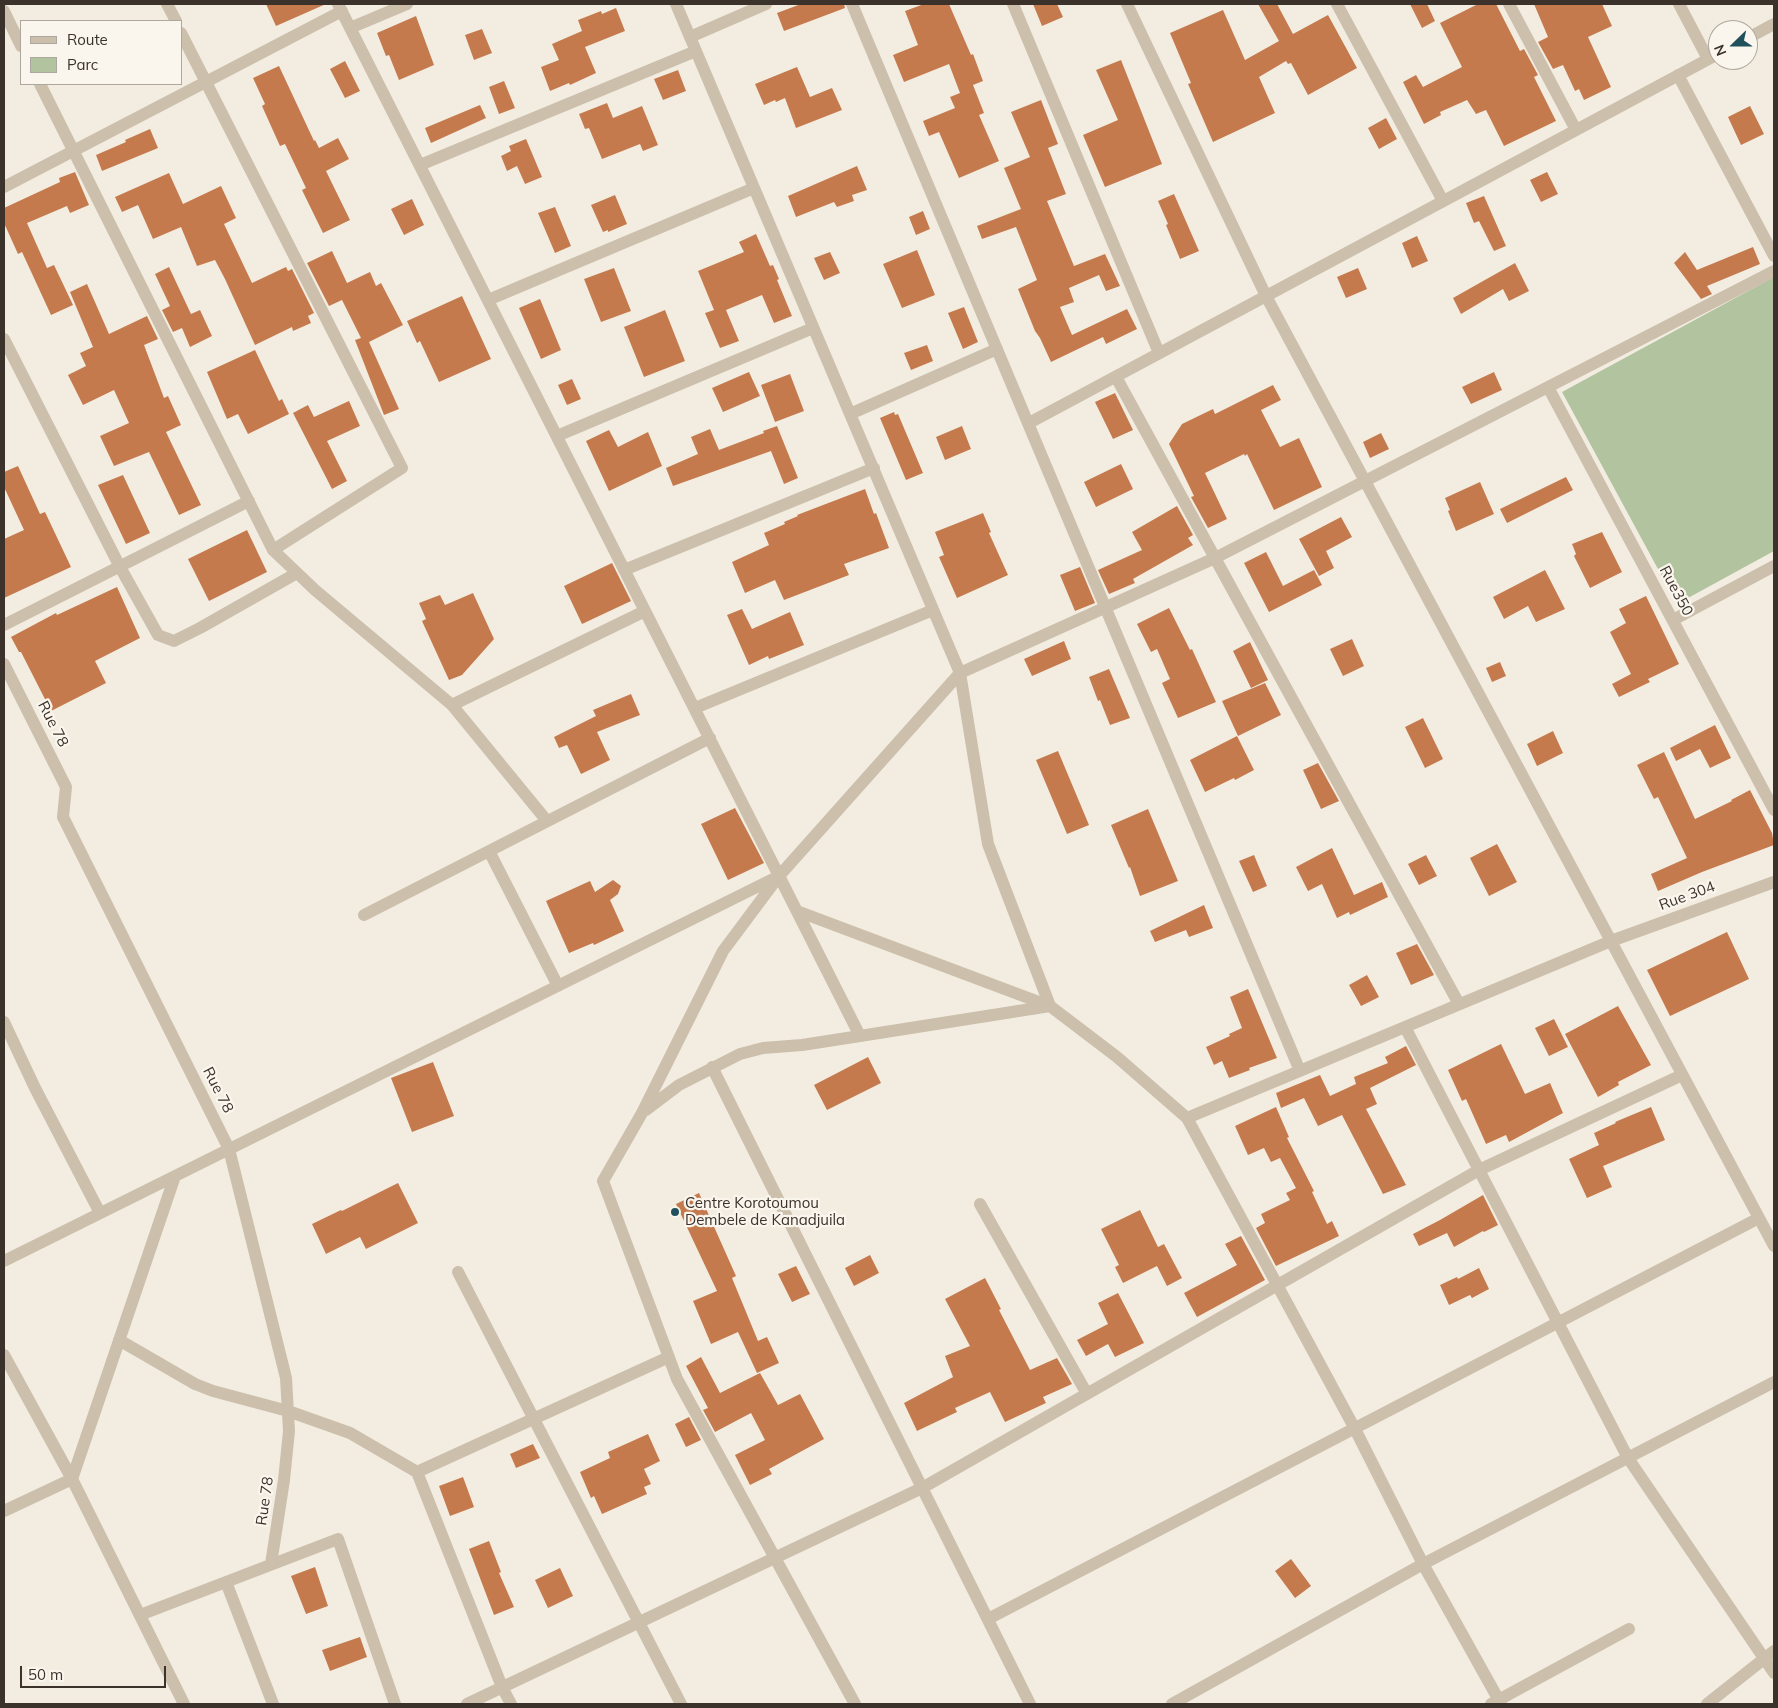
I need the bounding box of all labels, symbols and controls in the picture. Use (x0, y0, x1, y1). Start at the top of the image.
legend (20, 20, 182, 85)
north arrow (1708, 20, 1758, 70)
text: Route (67, 30, 108, 49)
text: N (1710, 42, 1730, 59)
text: Parc (67, 55, 98, 74)
street label: Rue350 (1655, 563, 1697, 619)
street label: Rue 78 (34, 698, 72, 750)
street label: Rue 304 (1657, 878, 1717, 914)
street label: Rue 78 (199, 1064, 237, 1116)
place label: Centre Korotoumou Dembele de Kanadjuila (685, 1194, 845, 1229)
marker: Centre Korotoumou Dembele de Kanadjuila (669, 1206, 681, 1218)
street label: Rue 78 (253, 1475, 277, 1527)
scale bar (22, 1656, 169, 1688)
text: 50 m (28, 1665, 63, 1684)

